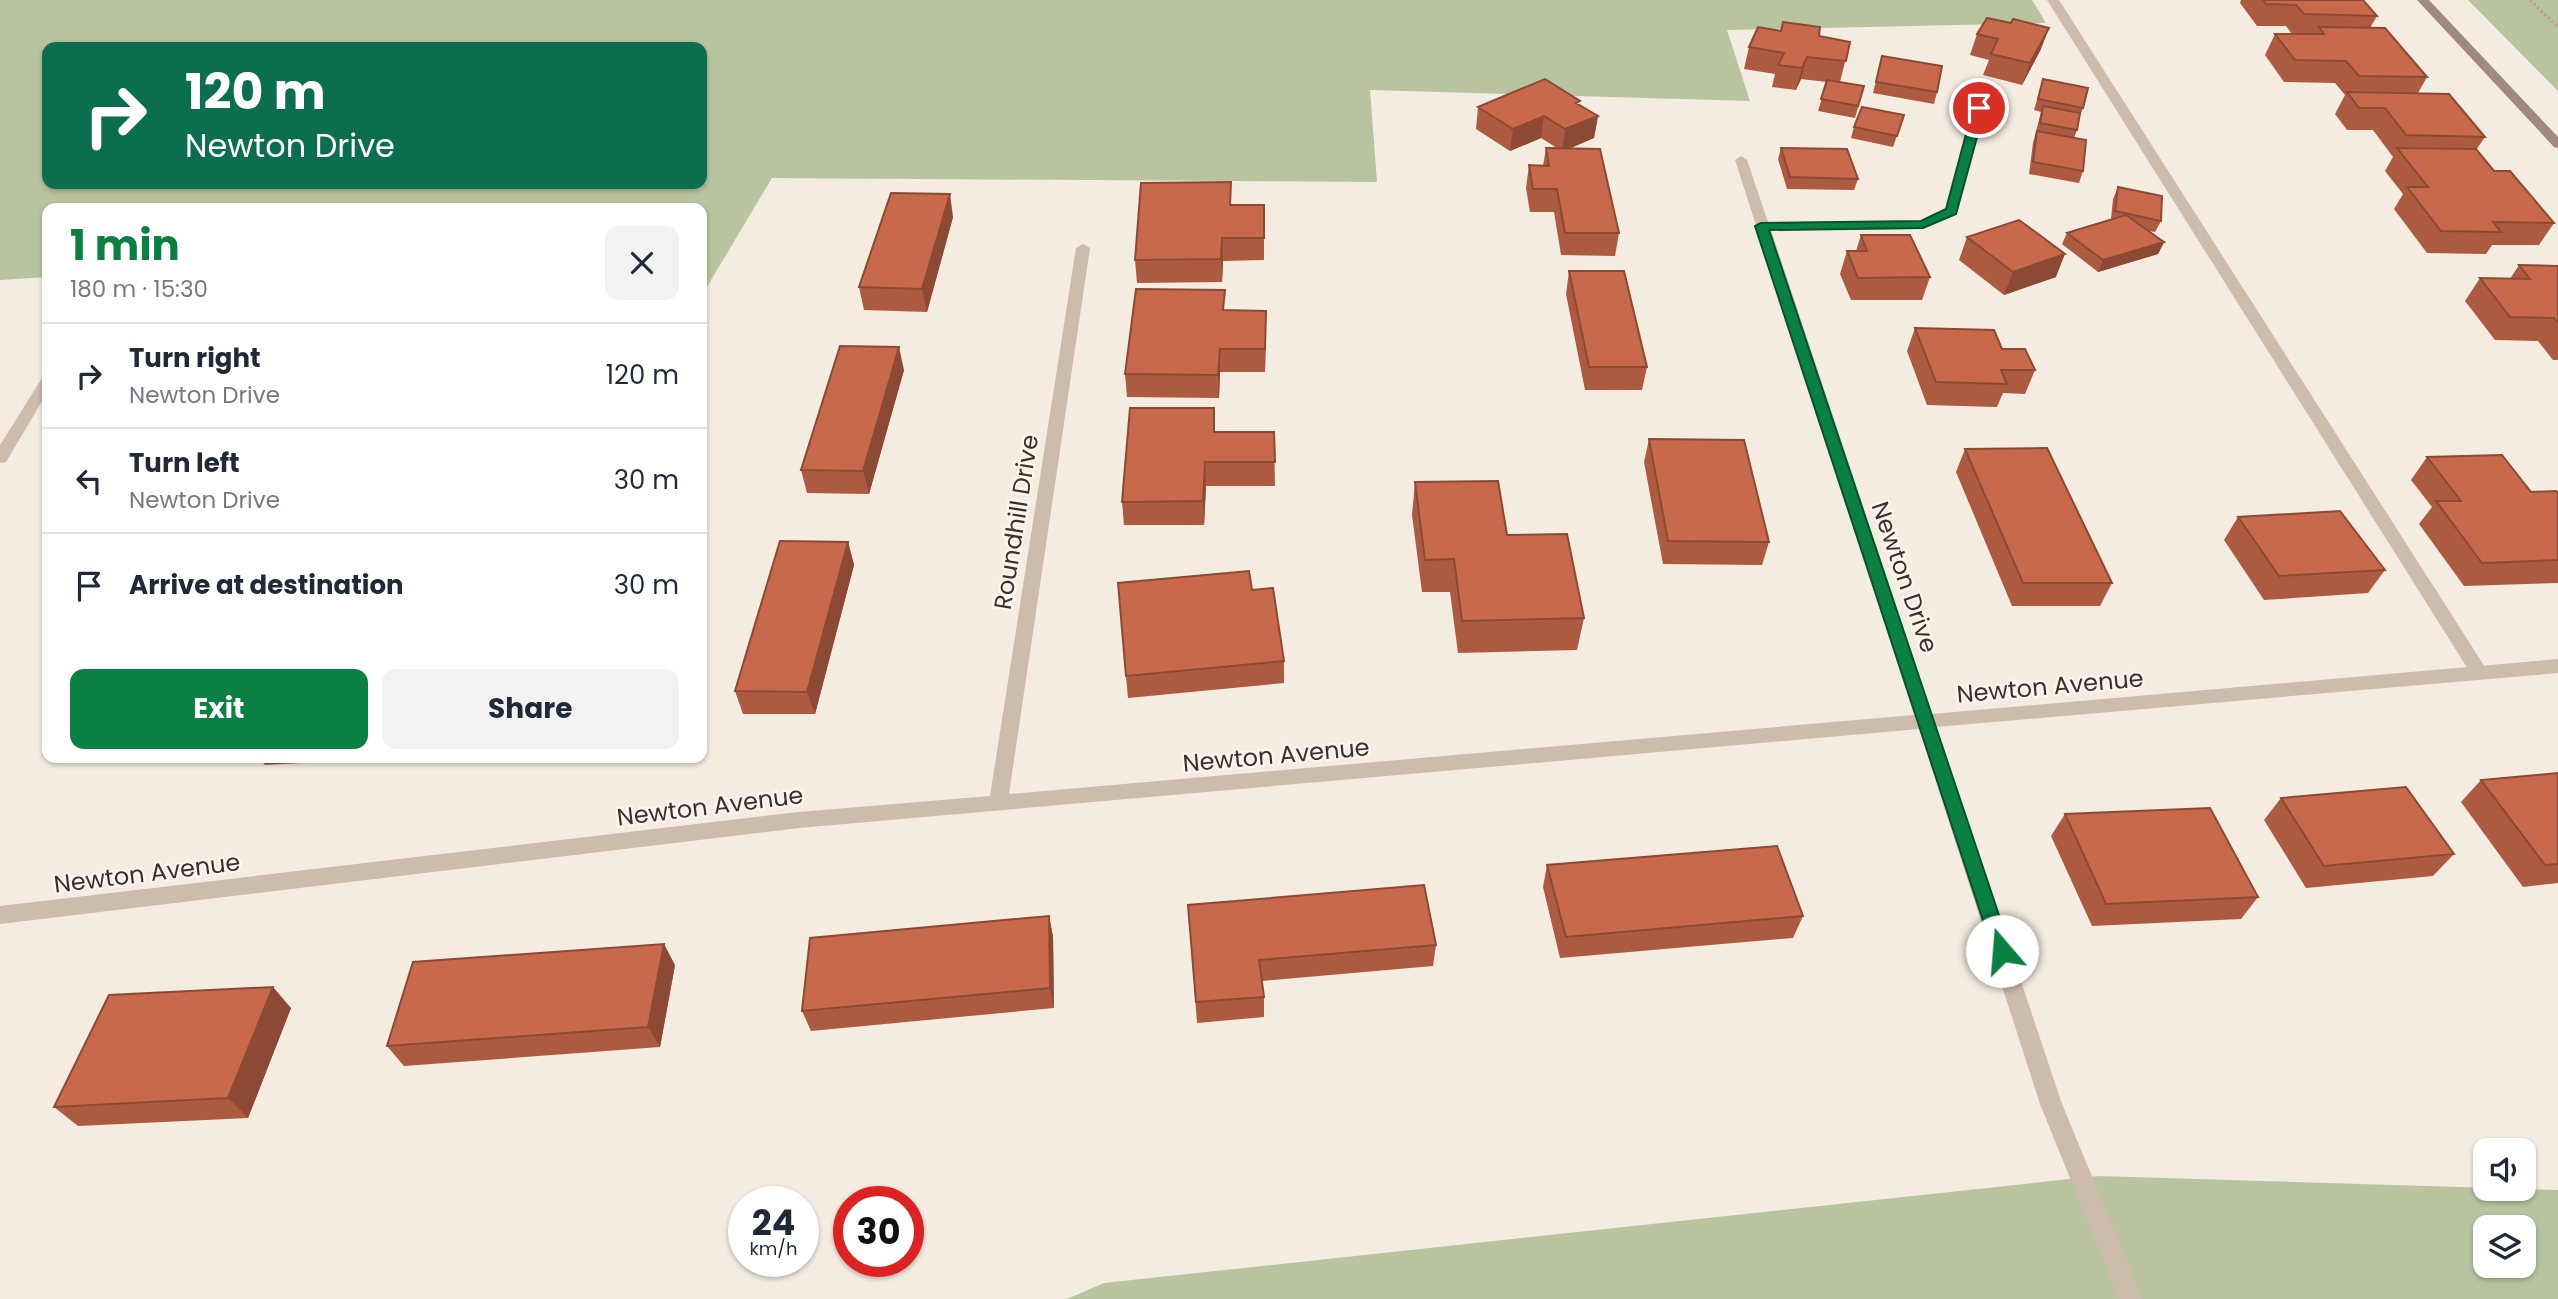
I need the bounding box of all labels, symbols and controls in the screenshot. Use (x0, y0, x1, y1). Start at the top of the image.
text: 120 m (185, 58, 326, 126)
icon: right (70, 70, 161, 161)
pin (1949, 78, 2009, 138)
icon: arrive (1960, 89, 1998, 127)
text: Newton Drive (185, 123, 395, 168)
text: 1 min (70, 216, 180, 275)
button: close (605, 226, 679, 300)
text: 180 m · 15:30 (70, 273, 208, 305)
text: Turn right (129, 340, 261, 376)
icon: right (70, 357, 108, 395)
text: 120 m (606, 357, 679, 393)
text: Newton Drive (129, 379, 280, 411)
street label: Roundhill Drive (986, 432, 1046, 612)
text: Turn left (129, 445, 240, 481)
icon: left (70, 462, 108, 500)
text: 30 m (614, 462, 679, 498)
text: Newton Drive (129, 484, 280, 516)
street label: Newton Drive (1864, 497, 1946, 657)
icon: arrive (70, 567, 108, 605)
text: Arrive at destination (129, 567, 404, 603)
text: 30 m (614, 567, 679, 603)
street label: Newton Avenue (1955, 661, 2145, 711)
button: Exit (70, 669, 368, 749)
button: Share (382, 669, 679, 749)
street label: Newton Avenue (1181, 730, 1371, 780)
street label: Newton Avenue (615, 778, 805, 834)
street label: Newton Avenue (52, 845, 242, 901)
position arrow (1965, 914, 2039, 988)
map controls (2473, 1138, 2536, 1278)
button: sound (2473, 1138, 2536, 1201)
speed limit sign: 30 (833, 1186, 924, 1277)
text: 24 (752, 1198, 795, 1247)
button: layers (2473, 1215, 2536, 1278)
text: km/h (750, 1236, 797, 1261)

